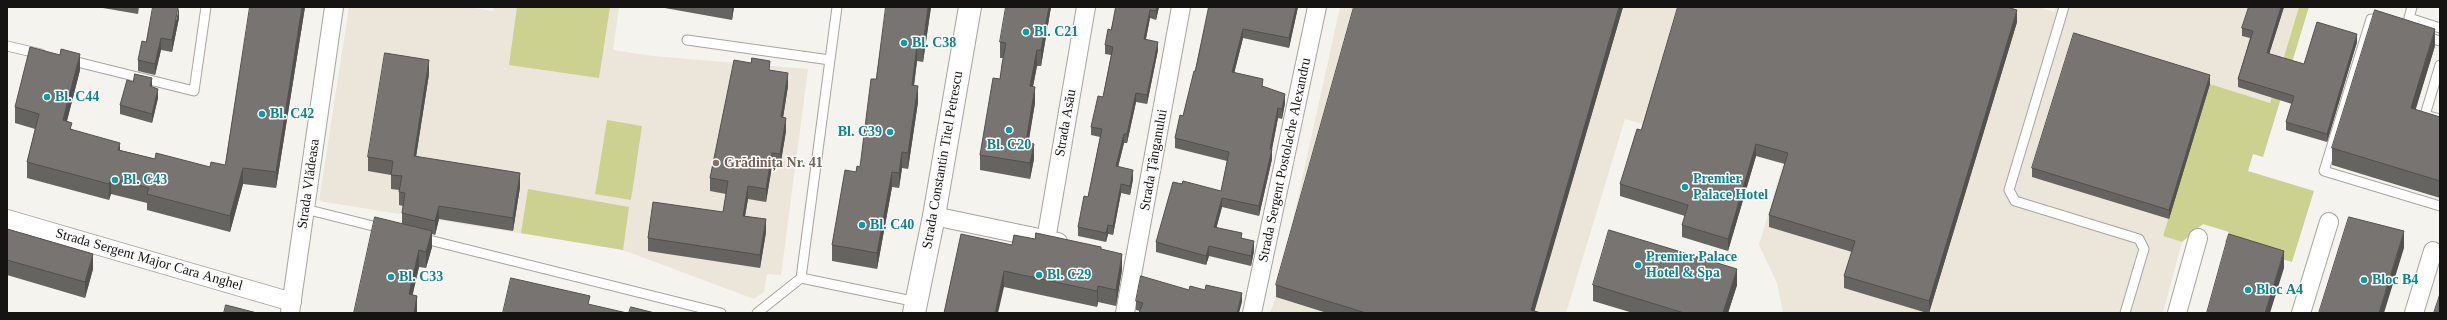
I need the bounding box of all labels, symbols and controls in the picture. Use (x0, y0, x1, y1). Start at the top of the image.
place label: Bl. C21 (1034, 24, 1078, 40)
marker: Bl. C21 (1021, 27, 1031, 37)
place label: Bl. C38 (912, 35, 956, 51)
marker: Bl. C38 (899, 38, 909, 48)
street label: Strada Sergent Postolache Alexandru (1255, 56, 1315, 264)
street label: Strada Constantin Titel Petrescu (919, 70, 967, 250)
street label: Strada Asău (1052, 88, 1080, 158)
place label: Bl. C44 (55, 89, 99, 105)
marker: Bl. C44 (42, 92, 52, 102)
place label: Bl. C42 (270, 106, 314, 122)
street label: Strada Țânganului (1137, 108, 1171, 212)
marker: Bl. C42 (257, 109, 267, 119)
place label: Bl. C39 (838, 124, 882, 140)
marker: Bl. C20 (1004, 125, 1014, 135)
marker: Bl. C39 (885, 127, 895, 137)
place label: Bl. C20 (987, 137, 1031, 153)
street label: Strada Vlădeasa (294, 138, 324, 230)
place label: Grădinița Nr. 41 (724, 155, 823, 171)
marker: Grădinița Nr. 41 (711, 158, 721, 168)
place label: Premier Palace Hotel (1693, 171, 1768, 204)
place label: Bl. C43 (123, 172, 167, 188)
marker: Bl. C43 (110, 175, 120, 185)
marker: Premier Palace Hotel (1680, 182, 1690, 192)
place label: Bl. C40 (870, 217, 914, 233)
marker: Bl. C40 (857, 220, 867, 230)
street label: Strada Sergent Major Cara Anghel (53, 225, 245, 295)
place label: Premier Palace Hotel & Spa (1646, 249, 1737, 282)
marker: Premier Palace Hotel & Spa (1633, 260, 1643, 270)
place label: Bl. C29 (1047, 267, 1091, 283)
place label: Bl. C33 (399, 269, 443, 285)
marker: Bl. C29 (1034, 270, 1044, 280)
marker: Bl. C33 (386, 272, 396, 282)
place label: Bloc B4 (2372, 272, 2418, 288)
marker: Bloc B4 (2359, 275, 2369, 285)
place label: Bloc A4 (2256, 282, 2303, 298)
marker: Bloc A4 (2243, 285, 2253, 295)

